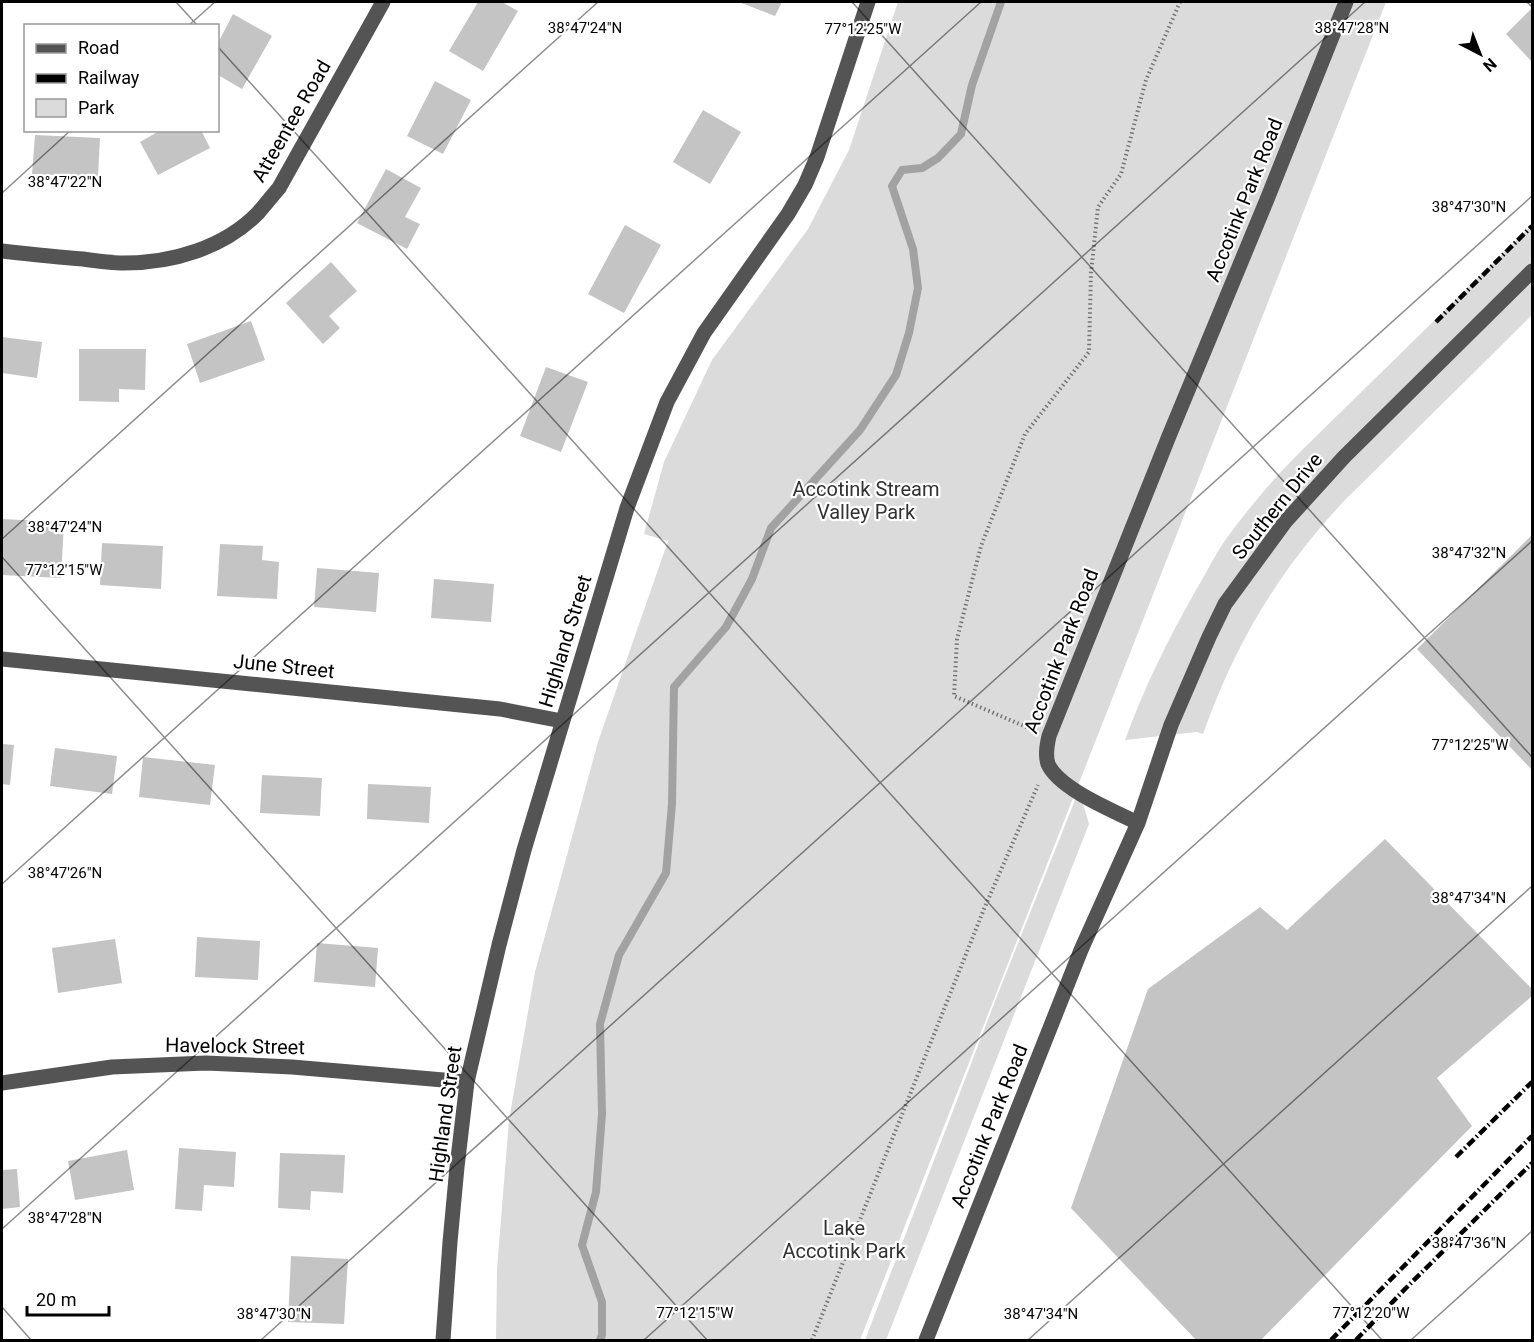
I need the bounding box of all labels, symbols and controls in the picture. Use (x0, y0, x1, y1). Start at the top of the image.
text: 38°47'24"N (548, 19, 622, 37)
text: 38°47'28"N (1315, 19, 1389, 37)
text: 77°12'25"W (825, 20, 901, 38)
legend (24, 24, 219, 132)
north arrow (1450, 24, 1510, 84)
text: Road (78, 37, 119, 58)
text: N (1479, 54, 1500, 76)
street label: Atteentee Road (246, 56, 336, 186)
text: Railway (78, 67, 140, 88)
text: Park (78, 97, 115, 118)
street label: Accotink Park Road (1200, 115, 1288, 285)
text: 38°47'22"N (28, 173, 102, 191)
text: 38°47'30"N (1432, 198, 1506, 216)
street label: Southern Drive (1227, 448, 1327, 564)
park label: Accotink Stream Valley Park (793, 477, 939, 524)
text: 38°47'24"N (28, 518, 102, 536)
text: 38°47'32"N (1432, 544, 1506, 562)
text: 77°12'15"W (26, 561, 102, 579)
street label: Accotink Park Road (1019, 565, 1103, 737)
street label: Highland Street (533, 572, 597, 710)
street label: June Street (232, 649, 336, 683)
text: 77°12'25"W (1432, 736, 1508, 754)
text: 38°47'26"N (28, 864, 102, 882)
text: 38°47'34"N (1432, 889, 1506, 907)
street label: Havelock Street (165, 1033, 305, 1059)
street label: Accotink Park Road (945, 1041, 1033, 1211)
street label: Highland Street (424, 1044, 466, 1184)
text: 38°47'28"N (28, 1209, 102, 1227)
park label: Lake Accotink Park (782, 1216, 906, 1263)
text: 38°47'36"N (1432, 1234, 1506, 1252)
scale bar (27, 1279, 110, 1317)
text: 20 m (36, 1289, 76, 1310)
text: 77°12'15"W (657, 1304, 733, 1322)
text: 77°12'20"W (1333, 1304, 1409, 1322)
text: 38°47'30"N (237, 1305, 311, 1323)
text: 38°47'34"N (1004, 1305, 1078, 1323)

